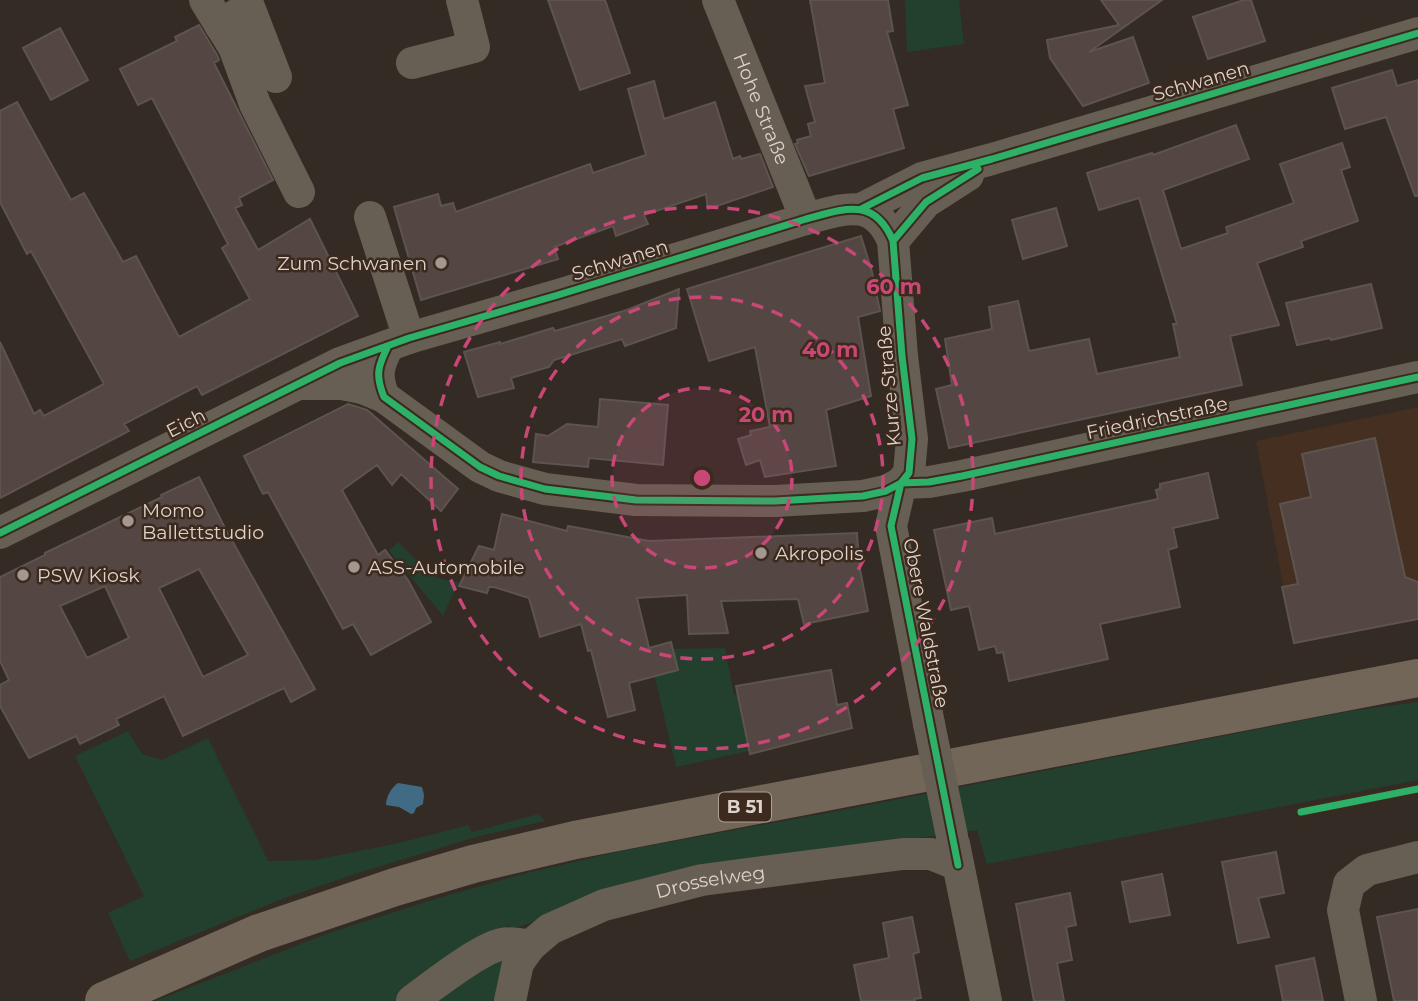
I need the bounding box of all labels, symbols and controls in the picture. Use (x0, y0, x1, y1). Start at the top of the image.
street label: Hohe Straße (729, 49, 794, 168)
street label: Schwanen (1150, 56, 1252, 106)
street label: Schwanen (569, 234, 671, 286)
place label: Zum Schwanen (277, 252, 427, 275)
marker: Zum Schwanen (433, 255, 449, 271)
text: 60 m (866, 274, 922, 299)
street label: Kurze Straße (872, 325, 906, 447)
text: 40 m (802, 337, 858, 362)
street label: Friedrichstraße (1084, 392, 1230, 444)
text: 20 m (739, 402, 793, 427)
street label: Eich (162, 403, 210, 443)
centre of rings (690, 466, 714, 490)
place label: Momo Ballettstudio (142, 499, 264, 544)
marker: Momo Ballettstudio (120, 513, 136, 529)
street label: Obere Waldstraße (898, 536, 954, 710)
place label: Akropolis (775, 542, 863, 565)
marker: Akropolis (753, 545, 769, 561)
place label: ASS-Automobile (368, 556, 524, 579)
marker: ASS-Automobile (346, 559, 362, 575)
place label: PSW Kiosk (37, 564, 140, 587)
marker: PSW Kiosk (15, 567, 31, 583)
road number: B 51 (719, 792, 771, 822)
street label: Drosselweg (653, 860, 766, 903)

